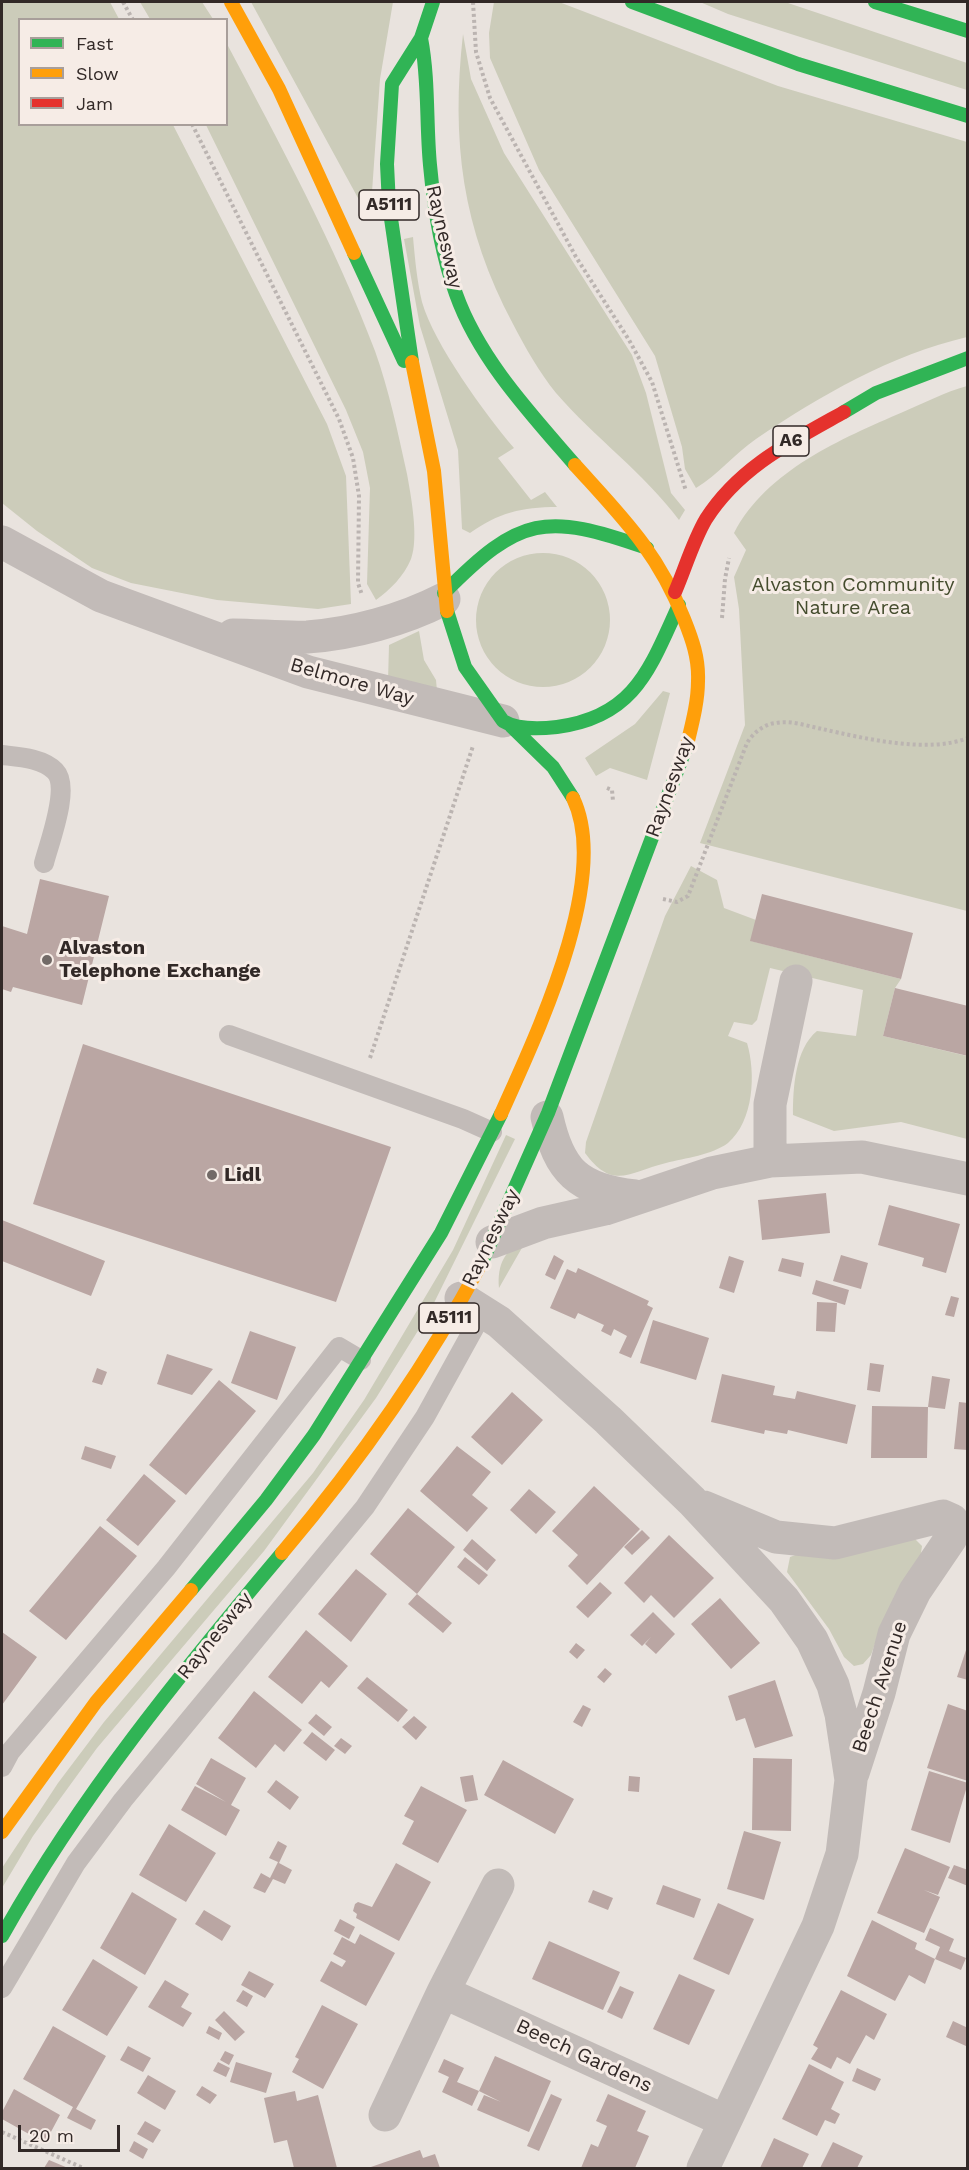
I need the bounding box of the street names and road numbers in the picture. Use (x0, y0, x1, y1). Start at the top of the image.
street label: Raynesway (420, 183, 468, 291)
road number: A5111 (359, 190, 419, 220)
road number: A6 (773, 426, 809, 456)
street label: Belmore Way (287, 653, 417, 711)
street label: Raynesway (641, 733, 699, 841)
street label: Raynesway (457, 1185, 525, 1291)
road number: A5111 (419, 1303, 479, 1333)
street label: Raynesway (172, 1587, 258, 1685)
street label: Beech Avenue (847, 1618, 913, 1756)
street label: Beech Gardens (512, 2014, 656, 2098)

